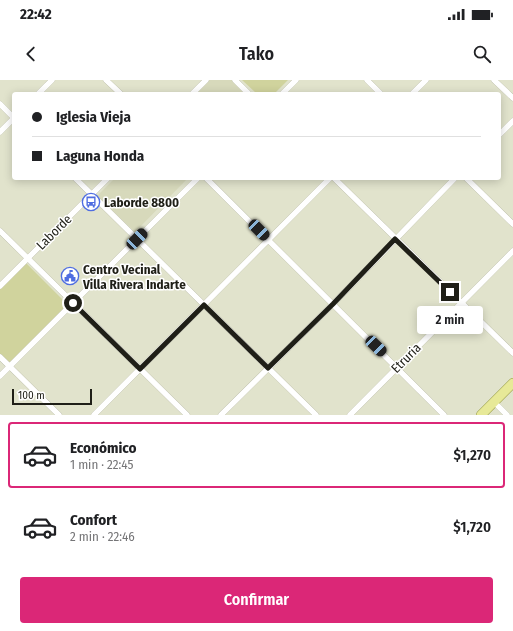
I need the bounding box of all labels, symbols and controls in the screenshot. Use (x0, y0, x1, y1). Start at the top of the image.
text: 22:42 (20, 5, 52, 23)
icon: back (20, 43, 42, 65)
text: Tako (239, 43, 274, 65)
icon: search (471, 43, 493, 65)
text: Iglesia Vieja (56, 108, 131, 126)
text: Laguna Honda (56, 147, 144, 165)
bus stop icon: Laborde 8800 (81, 192, 101, 212)
place label: Laborde 8800 (104, 195, 179, 210)
street label: Laborde (33, 211, 75, 253)
car (246, 217, 272, 243)
car (124, 226, 150, 252)
place label: Centro Vecinal Villa Rivera Indarte (82, 262, 186, 292)
public building icon: Centro Vecinal Villa Rivera Indarte (60, 266, 80, 286)
route end (441, 283, 459, 301)
route start (64, 294, 82, 312)
callout: 2 min (417, 306, 483, 334)
text: 2 min (436, 312, 464, 327)
car (363, 333, 389, 359)
street label: Etruria (388, 340, 424, 376)
scale bar (12, 387, 92, 406)
text: 100 m (18, 389, 45, 402)
icon: car (22, 437, 58, 473)
text: Económico (70, 439, 137, 457)
text: $1,270 (453, 446, 491, 464)
text: 1 min · 22:45 (70, 457, 133, 472)
icon: car (22, 509, 58, 545)
text: Confort (70, 511, 117, 529)
text: $1,720 (453, 518, 491, 536)
text: 2 min · 22:46 (70, 529, 135, 544)
button: Confirmar (20, 577, 493, 623)

